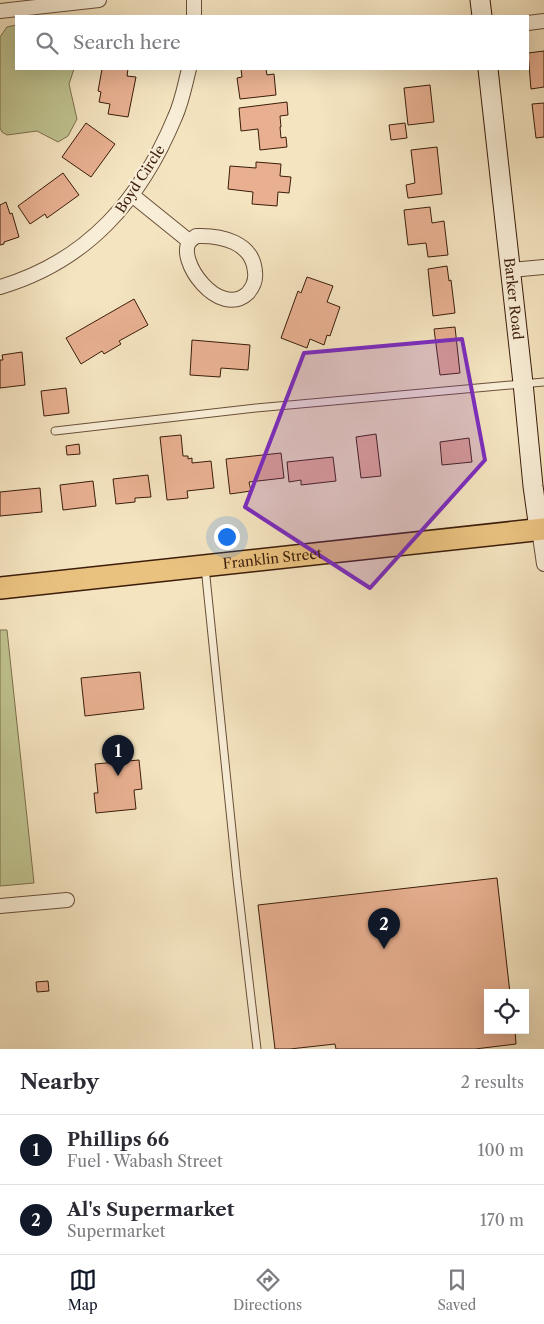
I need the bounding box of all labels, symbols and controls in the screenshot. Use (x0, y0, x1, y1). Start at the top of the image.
search box (15, 15, 529, 70)
icon: search (33, 29, 61, 57)
text: Search here (73, 31, 181, 54)
street label: Boyd Circle (111, 141, 169, 217)
street label: Barker Road (500, 257, 527, 341)
your location (214, 524, 240, 550)
street label: Franklin Street (222, 544, 323, 573)
pin: 1 (102, 735, 134, 776)
pin: 2 (368, 908, 400, 949)
map controls (484, 989, 529, 1034)
button: locate (484, 989, 529, 1034)
text: Nearby (20, 1069, 99, 1094)
text: 2 results (461, 1072, 524, 1092)
text: Phillips 66 (67, 1128, 169, 1151)
text: 1 (32, 1140, 40, 1160)
text: 100 m (478, 1140, 524, 1160)
text: Fuel · Wabash Street (67, 1151, 223, 1171)
text: Al's Supermarket (67, 1198, 234, 1221)
text: 2 (31, 1210, 41, 1230)
text: 170 m (480, 1210, 524, 1230)
text: Supermarket (67, 1221, 165, 1241)
tab: Map (68, 1266, 98, 1314)
tab: Directions (233, 1266, 302, 1314)
tab: Saved (437, 1266, 476, 1314)

